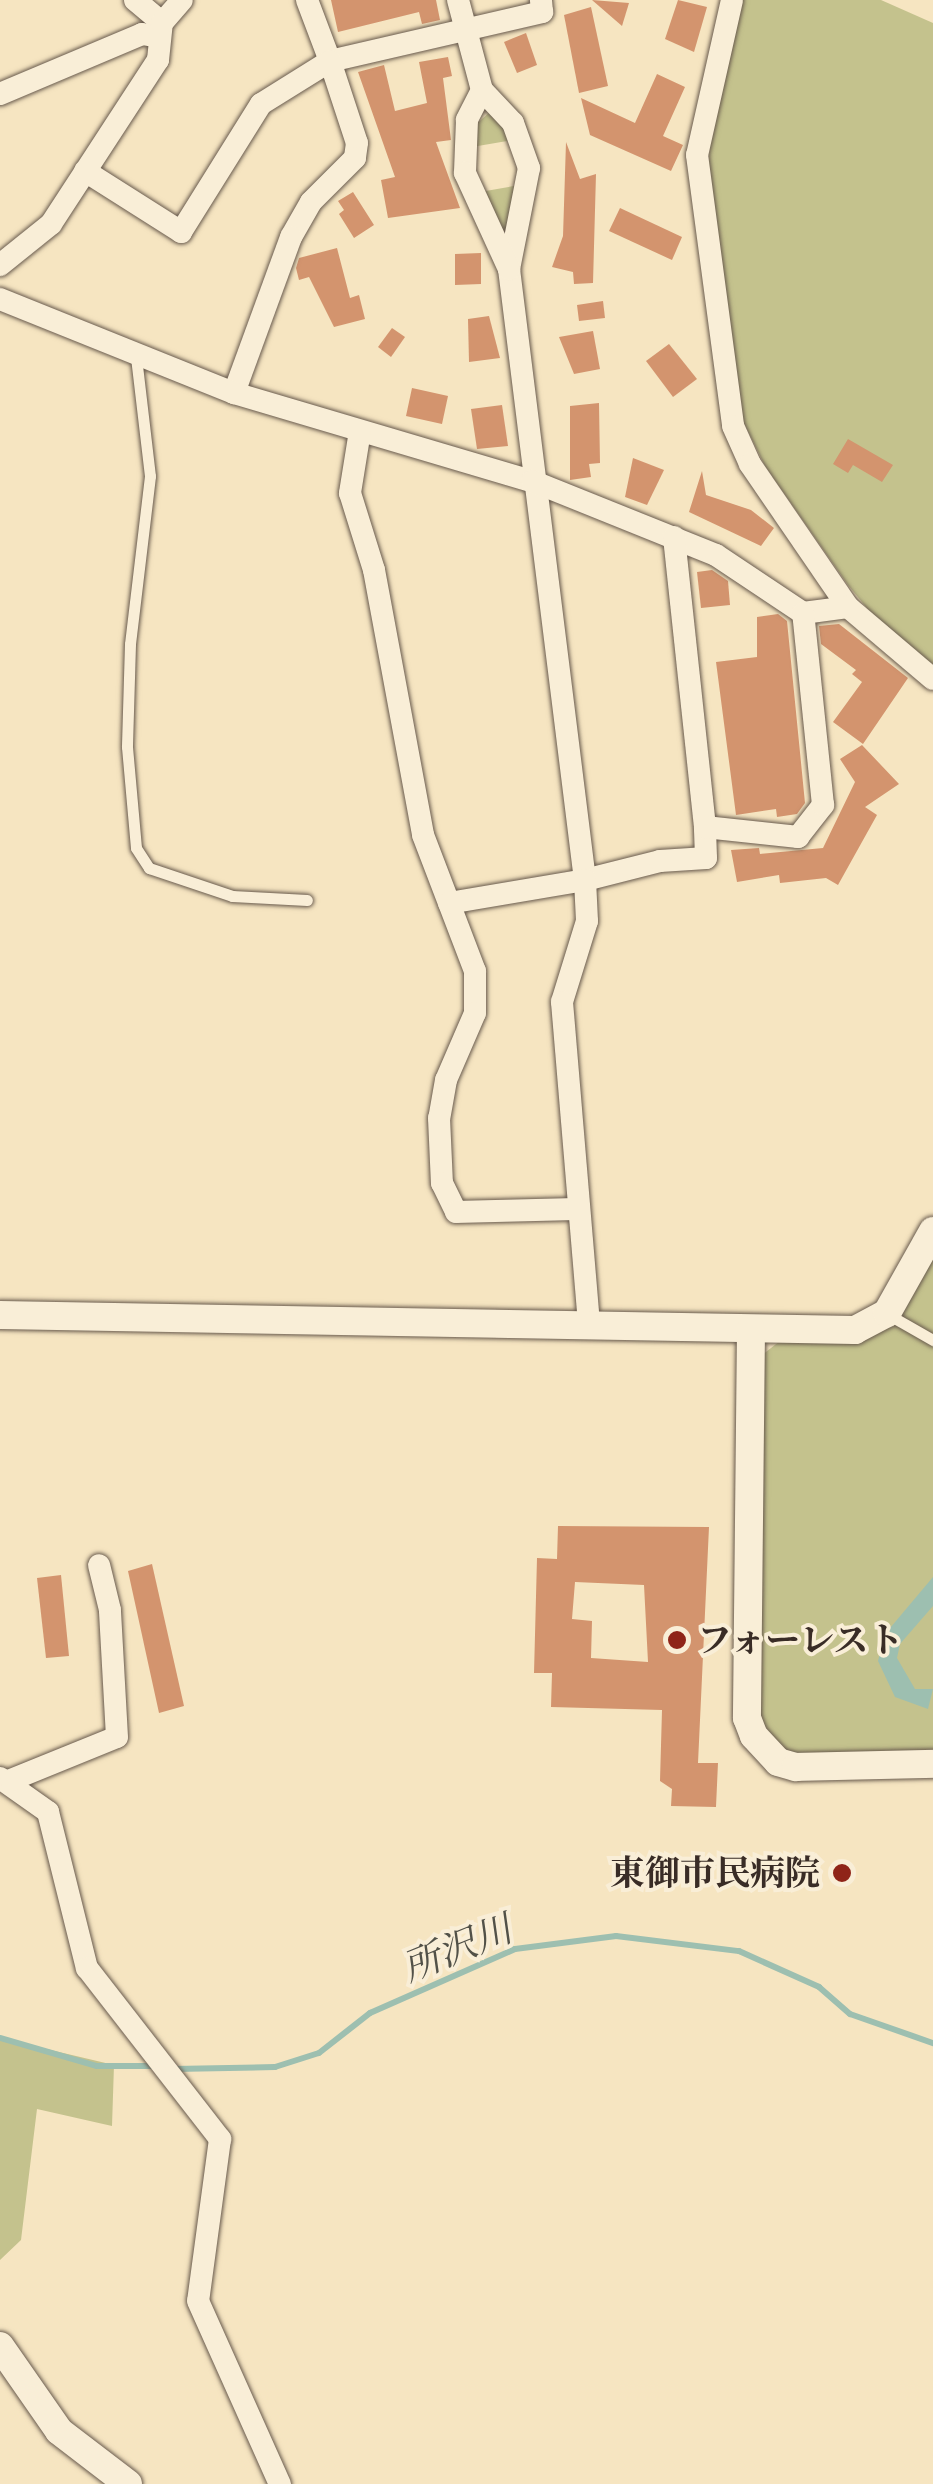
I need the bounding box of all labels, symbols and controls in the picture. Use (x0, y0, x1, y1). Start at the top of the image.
place label: フォーレスト (697, 1619, 907, 1661)
marker: フォーレスト (666, 1629, 688, 1651)
place label: 東御市民病院 (610, 1852, 820, 1894)
marker: 東御市民病院 (829, 1860, 855, 1886)
water label: 所沢川 (396, 1906, 518, 1990)

